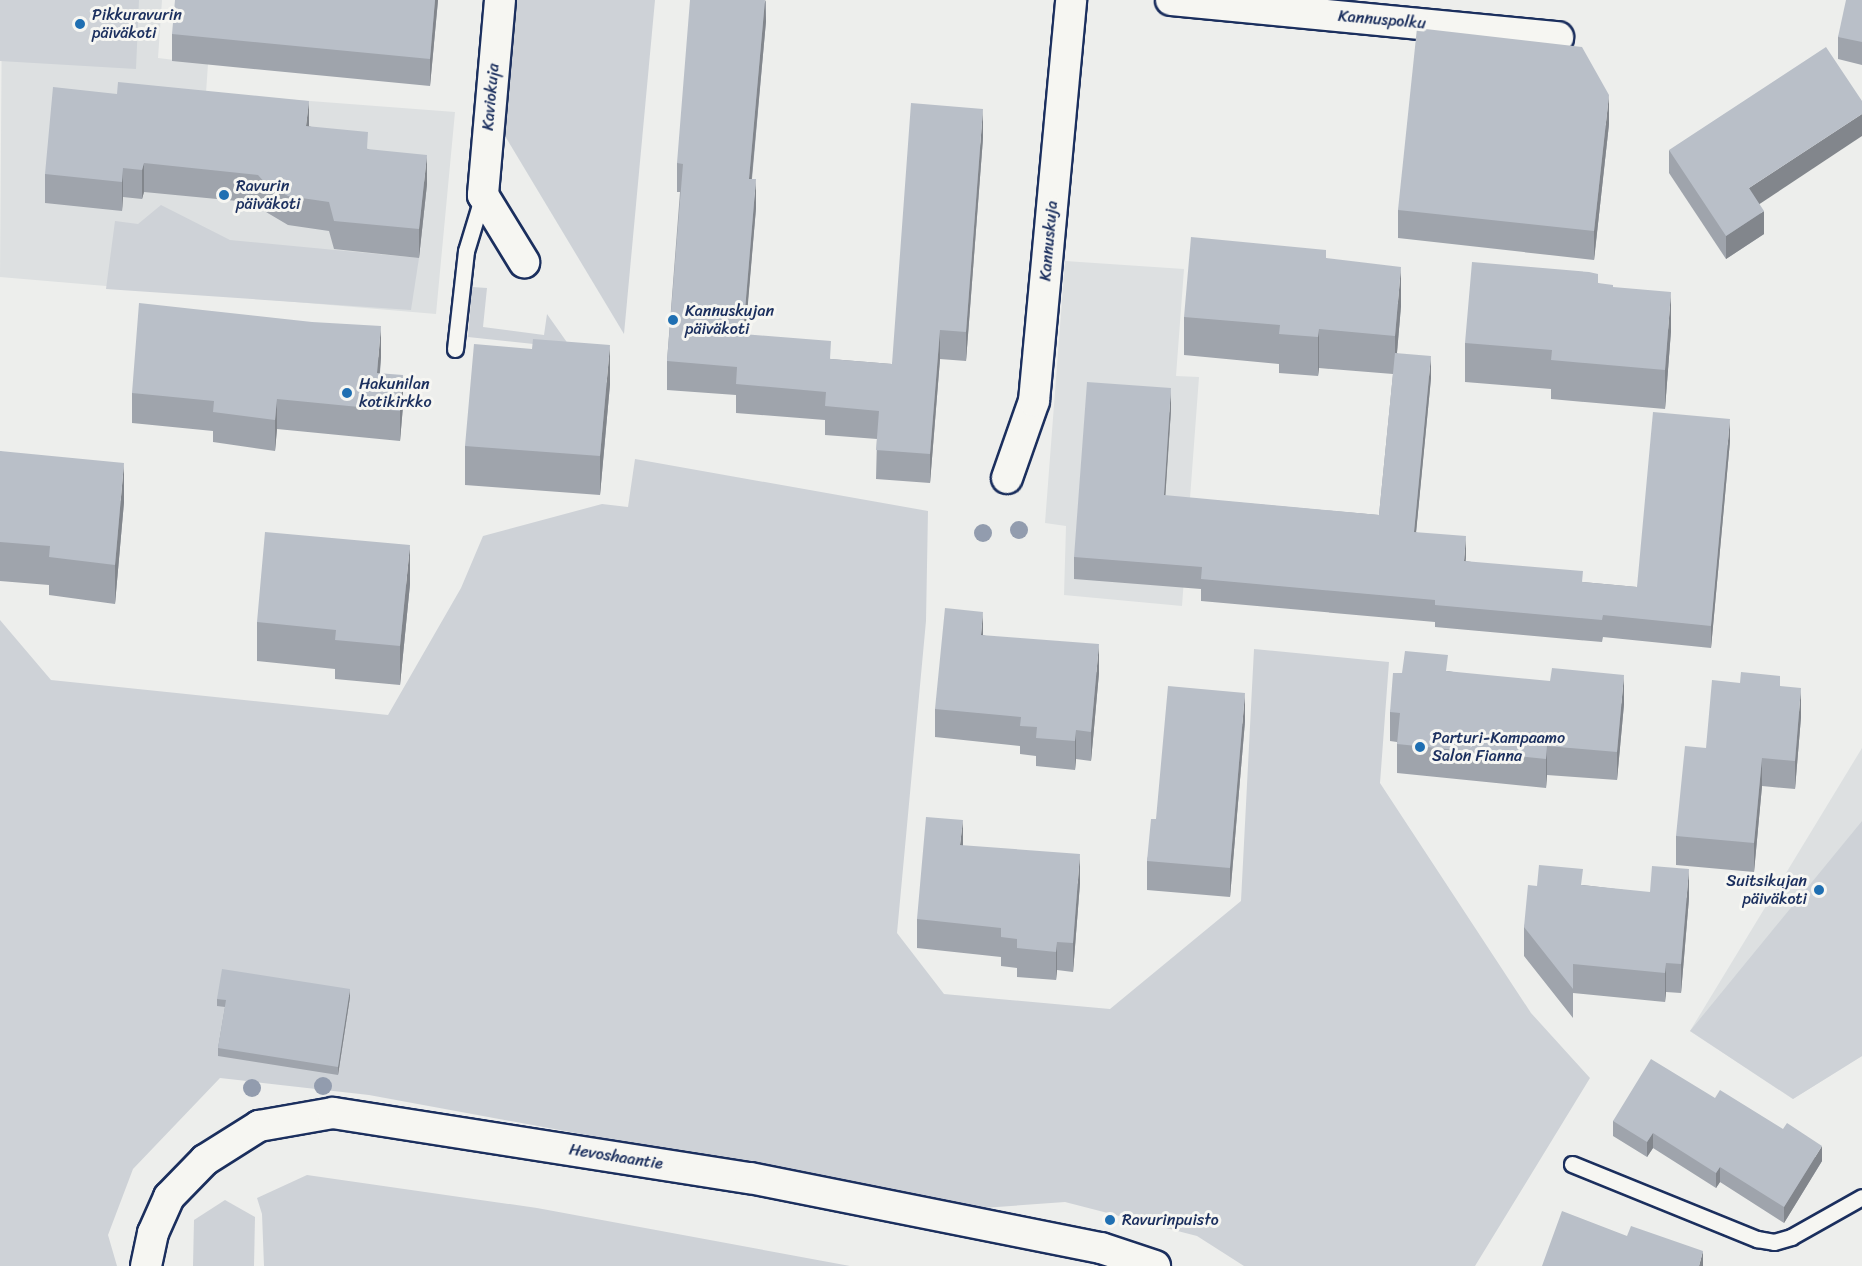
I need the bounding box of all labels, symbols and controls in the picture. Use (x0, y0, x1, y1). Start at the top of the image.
place label: Pikkuravurin päiväkoti (92, 5, 182, 43)
street label: Kannuspolku (1337, 7, 1427, 33)
marker: Pikkuravurin päiväkoti (73, 17, 87, 31)
street label: Kaviokuja (479, 63, 503, 131)
place label: Ravurin päiväkoti (236, 176, 300, 214)
marker: Ravurin päiväkoti (217, 188, 231, 202)
street label: Kannuskuja (1036, 200, 1062, 282)
place label: Kannuskujan päiväkoti (685, 301, 774, 339)
marker: Kannuskujan päiväkoti (666, 313, 680, 327)
place label: Hakunilan kotikirkko (359, 374, 432, 412)
marker: Hakunilan kotikirkko (340, 386, 354, 400)
place label: Parturi-Kampaamo Salon Fianna (1432, 728, 1565, 766)
marker: Parturi-Kampaamo Salon Fianna (1413, 740, 1427, 754)
place label: Suitsikujan päiväkoti (1726, 871, 1807, 909)
marker: Suitsikujan päiväkoti (1812, 883, 1826, 897)
street label: Hevoshaantie (568, 1140, 664, 1174)
place label: Ravurinpuisto (1122, 1210, 1219, 1230)
marker: Ravurinpuisto (1103, 1213, 1117, 1227)

